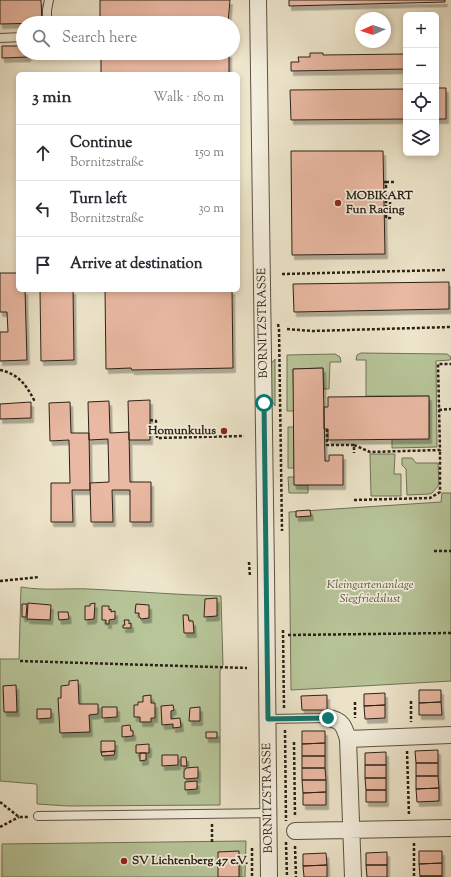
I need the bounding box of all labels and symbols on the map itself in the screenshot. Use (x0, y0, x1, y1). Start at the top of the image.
north arrow (355, 12, 391, 48)
place label: MOBIKART Fun Racing (345, 187, 414, 219)
marker: MOBIKART Fun Racing (333, 198, 343, 208)
street label: BORNITZSTRASSE (253, 267, 273, 378)
route start (255, 394, 273, 412)
place label: Homunkulus (147, 422, 216, 440)
marker: Homunkulus (219, 426, 229, 436)
park label: Kleingartenanlage Siegfriedslust (326, 576, 414, 608)
route end (319, 709, 337, 727)
street label: BORNITZSTRASSE (258, 742, 278, 853)
place label: SV Lichtenberg 47 e.V. (132, 852, 248, 870)
marker: SV Lichtenberg 47 e.V. (119, 856, 129, 866)

